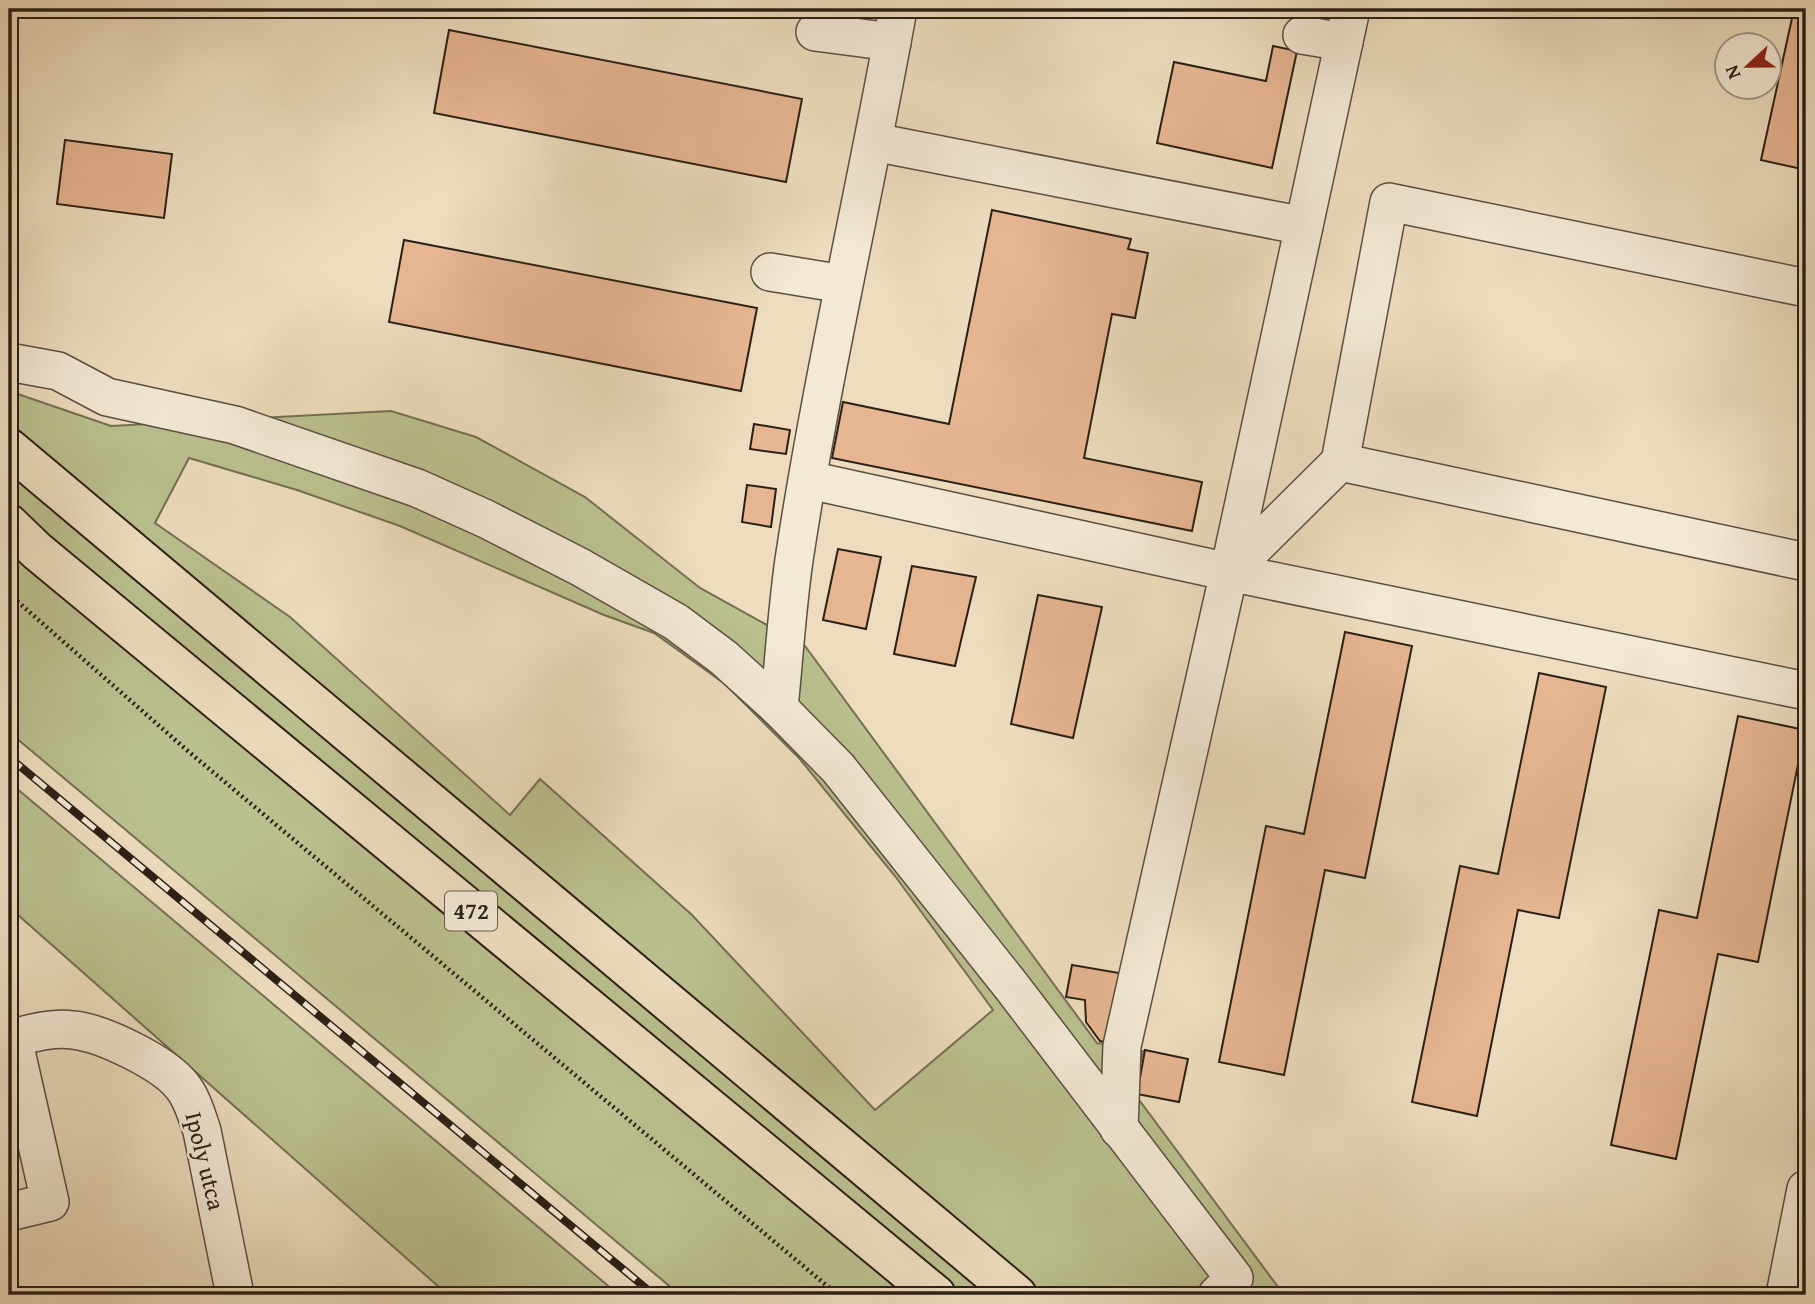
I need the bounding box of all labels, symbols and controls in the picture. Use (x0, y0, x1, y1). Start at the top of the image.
north arrow (1714, 32, 1784, 102)
text: N (1717, 61, 1748, 84)
road number: 472 (445, 891, 497, 930)
street label: Ipoly utca (176, 1108, 235, 1214)

